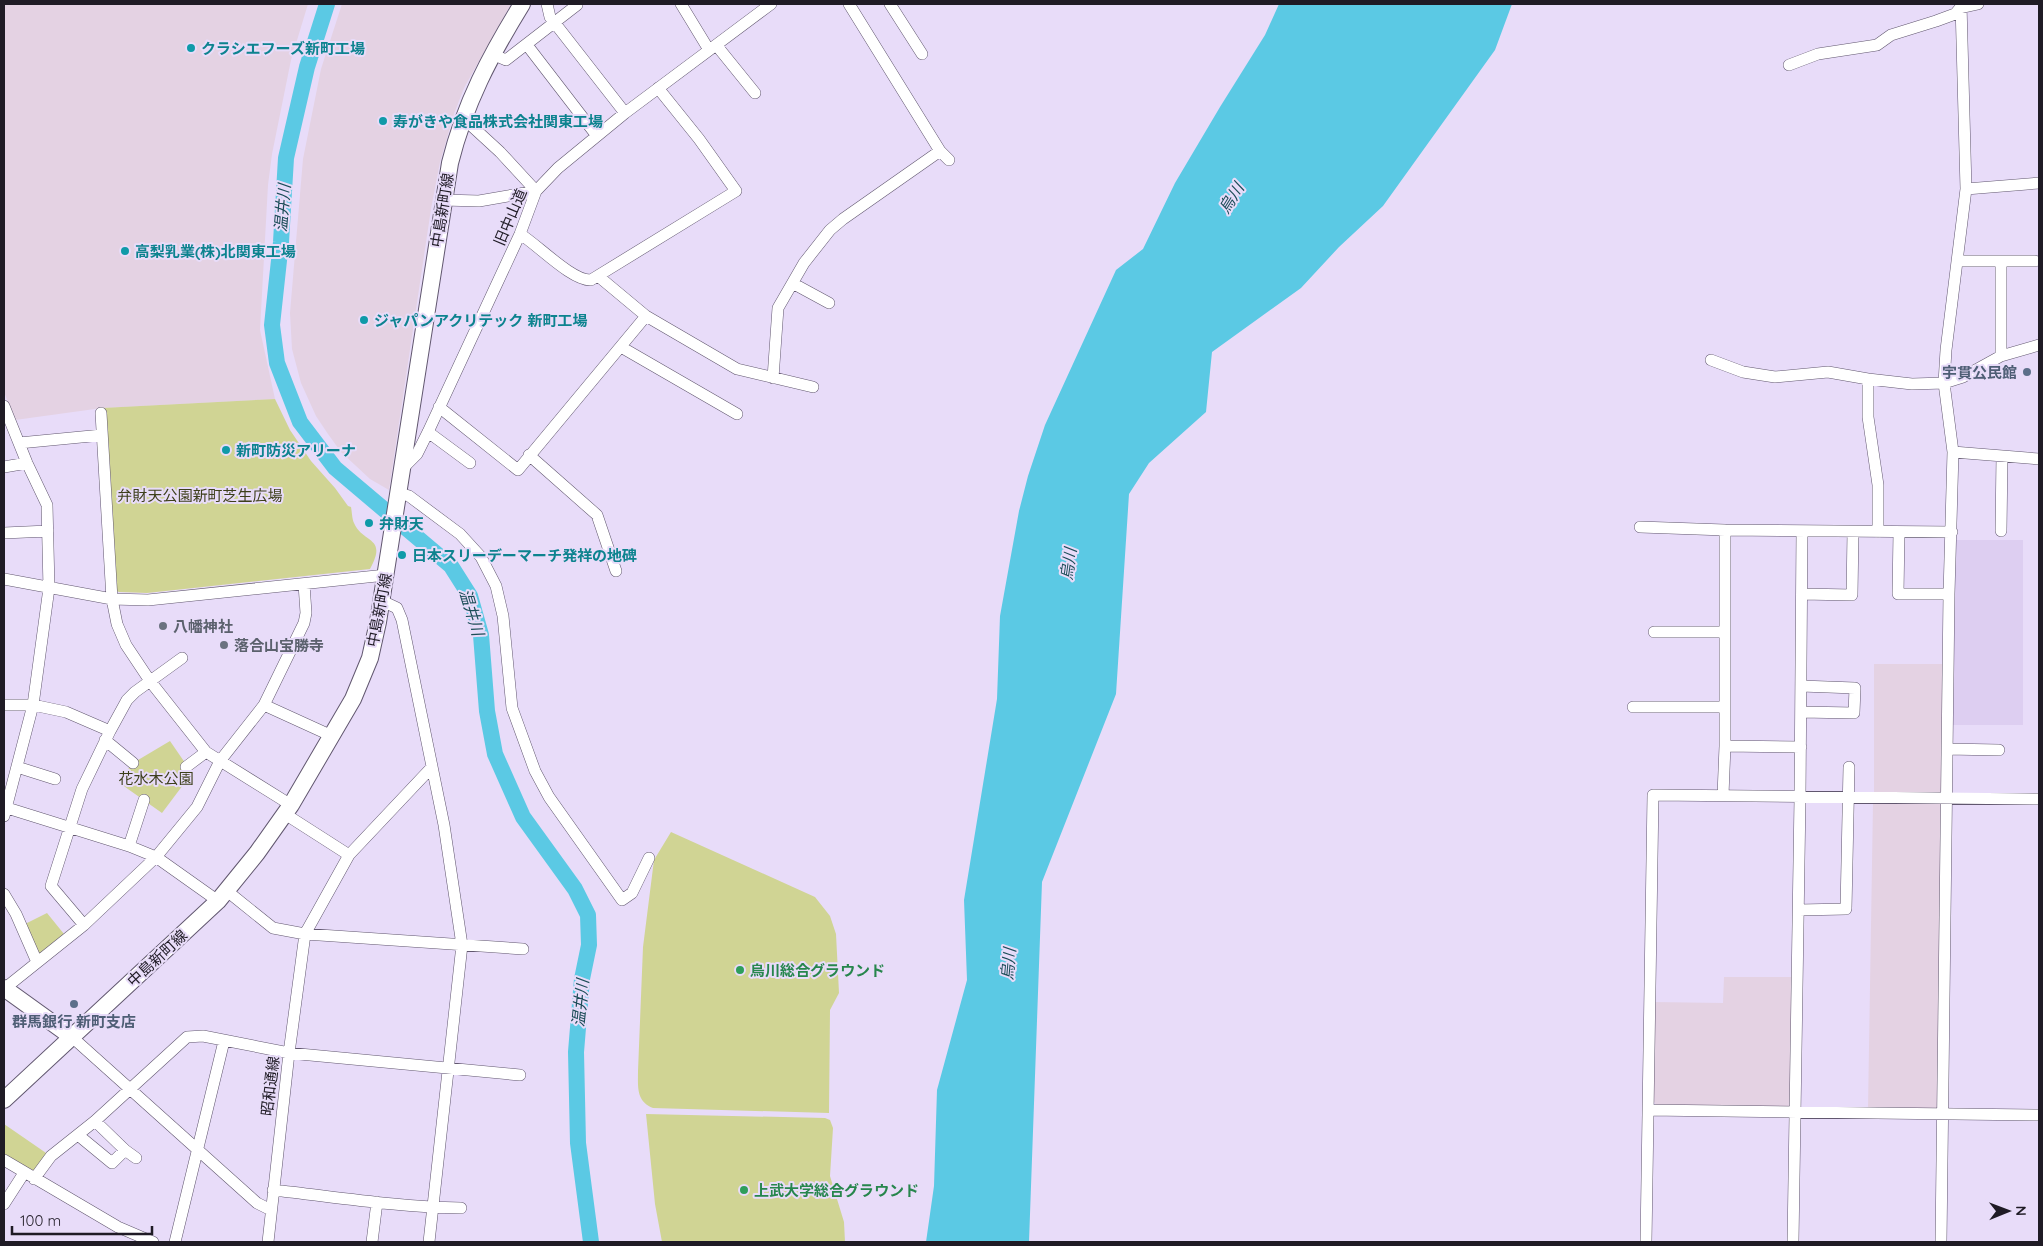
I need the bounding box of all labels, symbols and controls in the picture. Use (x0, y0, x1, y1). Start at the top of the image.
place label: クラシエフーズ新町工場 (201, 39, 365, 58)
marker: クラシエフーズ新町工場 (185, 42, 197, 54)
place label: 寿がきや食品株式会社関東工場 (393, 112, 603, 131)
marker: 寿がきや食品株式会社関東工場 (377, 115, 389, 127)
street label: 中島新町線 (427, 171, 457, 249)
water label: 烏川 (1214, 177, 1249, 217)
water label: 温井川 (270, 181, 294, 233)
street label: 旧中山道 (490, 186, 530, 248)
place label: 高梨乳業(株)北関東工場 (135, 242, 296, 261)
marker: 高梨乳業(株)北関東工場 (119, 245, 131, 257)
place label: ジャパンアクリテック 新町工場 (374, 311, 587, 330)
marker: ジャパンアクリテック 新町工場 (358, 314, 370, 326)
place label: 宇貫公民館 (1942, 363, 2017, 382)
marker: 宇貫公民館 (2021, 366, 2033, 378)
place label: 新町防災アリーナ (236, 441, 356, 460)
marker: 新町防災アリーナ (220, 444, 232, 456)
park label: 弁財天公園新町芝生広場 (117, 486, 283, 505)
place label: 弁財天 (379, 514, 424, 533)
marker: 弁財天 (363, 517, 375, 529)
water label: 烏川 (1056, 545, 1080, 581)
place label: 日本スリーデーマーチ発祥の地碑 (412, 546, 637, 565)
marker: 日本スリーデーマーチ発祥の地碑 (396, 549, 408, 561)
street label: 中島新町線 (363, 571, 395, 649)
water label: 温井川 (455, 586, 489, 640)
place label: 八幡神社 (173, 617, 233, 636)
marker: 八幡神社 (157, 620, 169, 632)
place label: 落合山宝勝寺 (234, 636, 324, 655)
marker: 落合山宝勝寺 (218, 639, 230, 651)
park label: 花水木公園 (118, 769, 194, 788)
street label: 中島新町線 (123, 925, 191, 991)
water label: 烏川 (997, 945, 1020, 981)
place label: 烏川総合グラウンド (750, 961, 885, 980)
marker: 烏川総合グラウンド (734, 964, 746, 976)
water label: 温井川 (568, 976, 593, 1028)
marker: 群馬銀行 新町支店 (68, 998, 80, 1010)
place label: 群馬銀行 新町支店 (12, 1012, 136, 1031)
street label: 昭和通線 (257, 1055, 283, 1117)
place label: 上武大学総合グラウンド (754, 1181, 919, 1200)
marker: 上武大学総合グラウンド (738, 1184, 750, 1196)
north arrow (1983, 1186, 2033, 1236)
scale bar (12, 1204, 152, 1236)
text: N (2012, 1205, 2030, 1216)
text: 100 m (20, 1211, 61, 1230)

